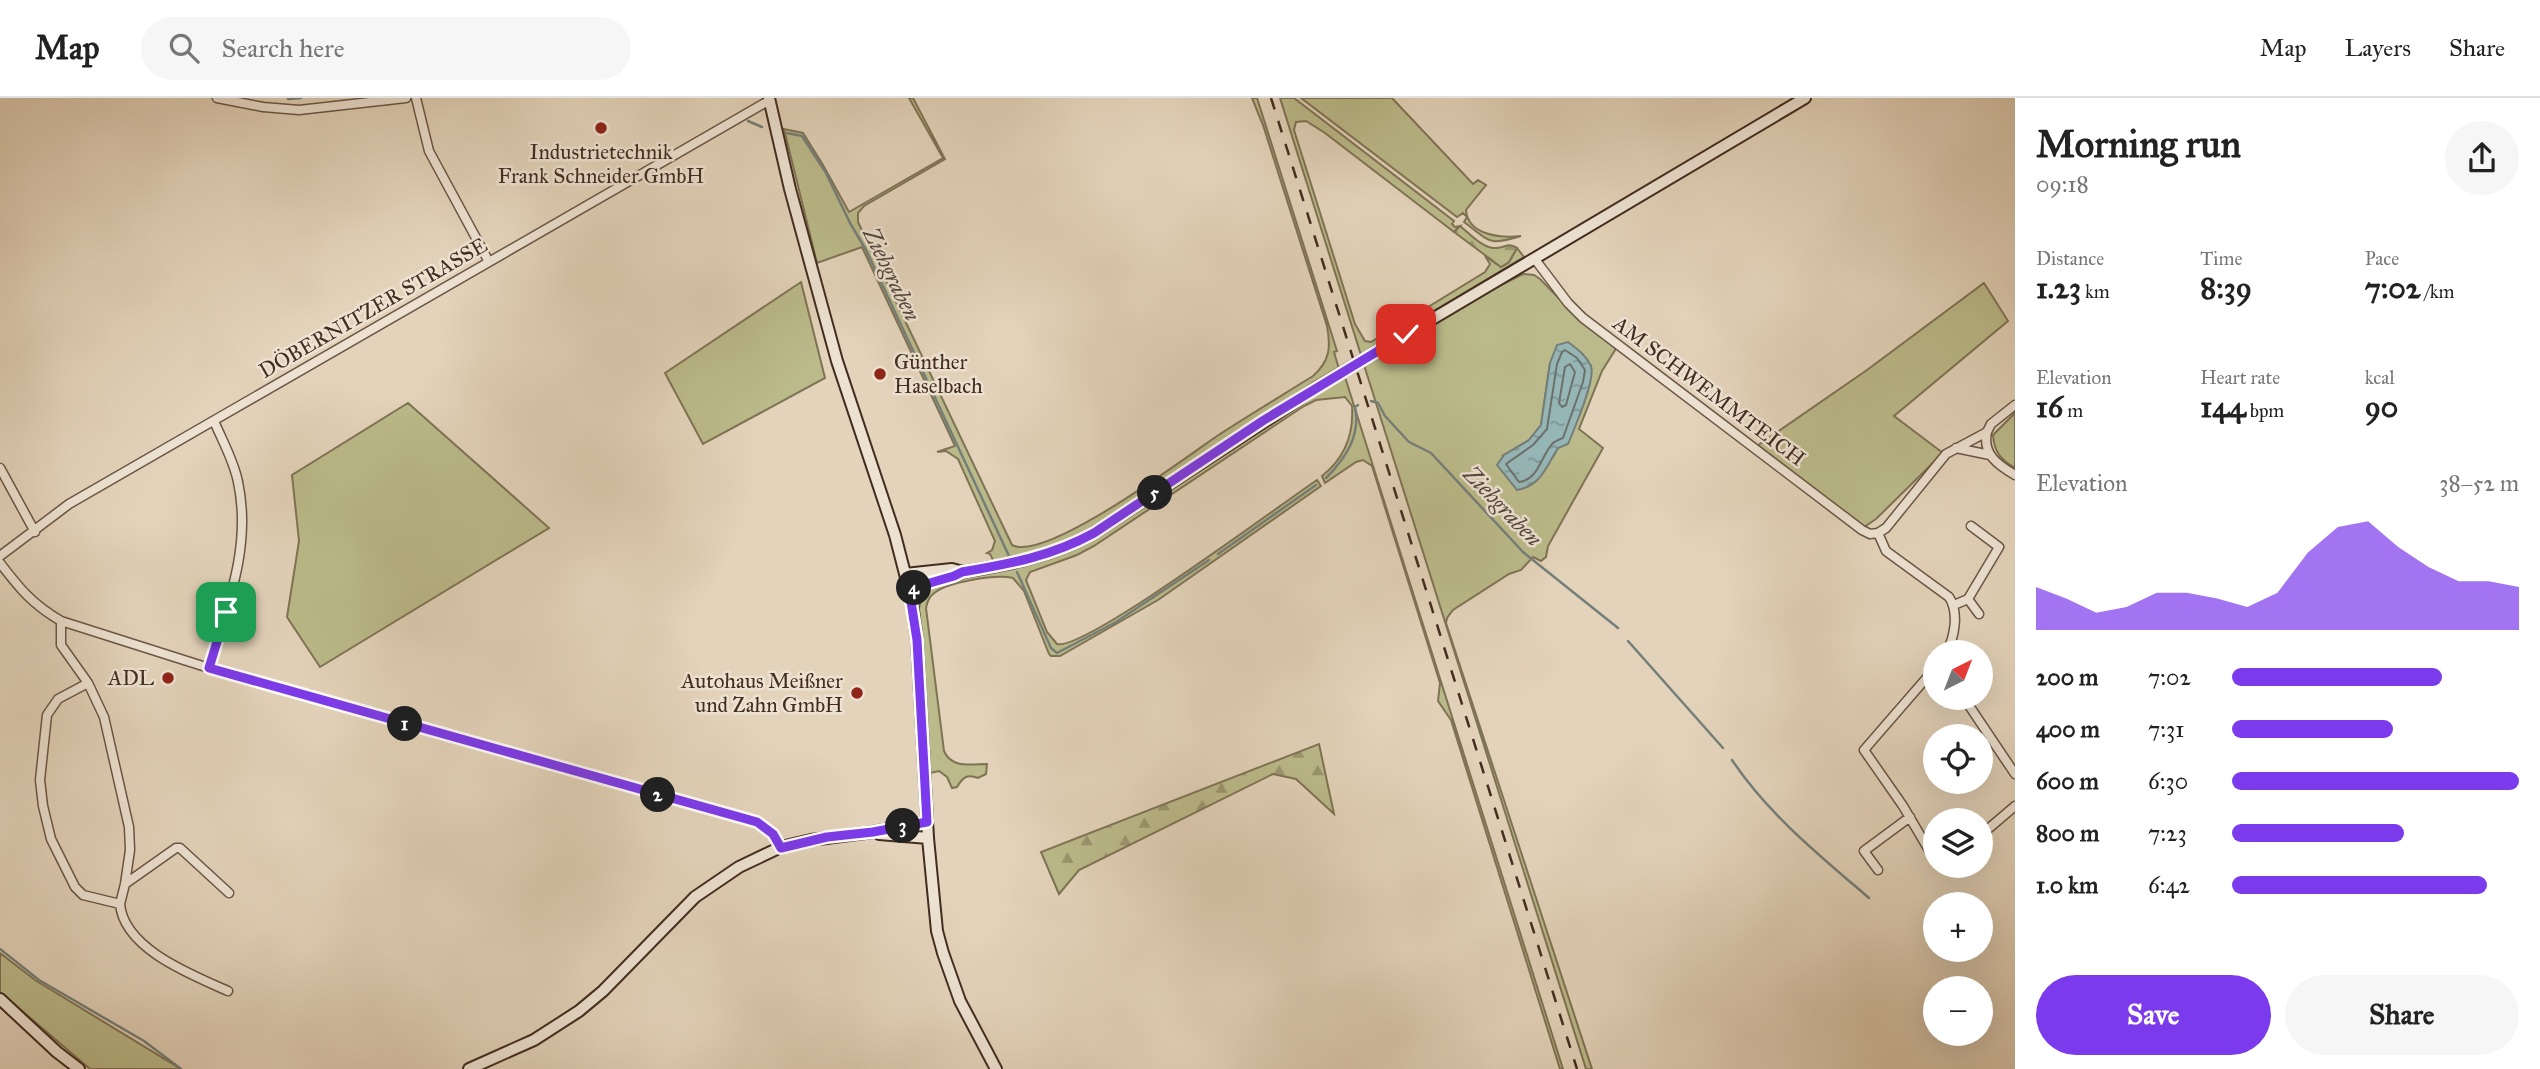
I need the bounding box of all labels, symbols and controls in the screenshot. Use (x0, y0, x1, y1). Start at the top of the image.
search box (141, 17, 631, 80)
text: Map (35, 28, 99, 68)
icon: search (165, 29, 203, 67)
text: Search here (221, 32, 345, 64)
text: Map (2260, 33, 2307, 63)
text: Layers (2345, 33, 2411, 63)
text: Share (2449, 33, 2505, 63)
marker: Industrietechnik Frank Schneider GmbH (593, 120, 609, 136)
text: Morning run (2036, 121, 2241, 167)
button: share (2445, 121, 2519, 195)
place label: Industrietechnik Frank Schneider GmbH (498, 139, 704, 189)
text: 09:18 (2036, 170, 2089, 198)
water label: Ziehgraben (857, 222, 927, 325)
street label: DÖBERNITZER STRASSE (254, 232, 492, 384)
text: Distance (2036, 247, 2104, 270)
text: Time (2200, 247, 2242, 270)
text: Pace (2365, 247, 2399, 270)
text: 1.23 (2036, 270, 2081, 306)
text: 8:39 (2200, 270, 2252, 306)
text: 7:02 (2365, 270, 2420, 306)
text: km (2081, 280, 2110, 303)
text: /km (2420, 280, 2454, 303)
pin (1376, 304, 1436, 364)
street label: AM SCHWEMMTEICH (1607, 310, 1810, 472)
icon: check (1387, 315, 1425, 353)
place label: Günther Haselbach (894, 349, 983, 399)
marker: Günther Haselbach (872, 366, 888, 382)
text: Elevation (2036, 366, 2111, 389)
text: Heart rate (2200, 366, 2280, 389)
text: kcal (2365, 366, 2395, 389)
text: 16 (2036, 389, 2063, 425)
text: 144 (2200, 389, 2246, 425)
text: 90 (2365, 389, 2398, 425)
text: m (2063, 399, 2083, 422)
text: bpm (2246, 399, 2284, 422)
water label: Ziehgraben (1457, 459, 1548, 552)
text: Elevation (2036, 469, 2127, 497)
text: 38–52 m (2439, 469, 2519, 497)
pin: 5 (1138, 476, 1172, 510)
text: 5 (1150, 481, 1159, 504)
pin: 4 (897, 570, 932, 606)
text: 4 (908, 576, 919, 599)
pin (196, 582, 256, 642)
icon: arrive (207, 593, 245, 631)
north arrow (1923, 640, 1993, 710)
map controls (1923, 640, 1993, 1046)
text: 200 m (2036, 663, 2098, 691)
text: 7:02 (2148, 663, 2191, 691)
place label: ADL (107, 665, 154, 691)
place label: Autohaus Meißner und Zahn GmbH (680, 668, 843, 718)
marker: ADL (160, 670, 176, 686)
marker: Autohaus Meißner und Zahn GmbH (849, 685, 865, 701)
pin: 1 (388, 706, 422, 742)
text: 1 (401, 712, 408, 735)
text: 400 m (2036, 715, 2100, 743)
text: 7:31 (2148, 715, 2184, 743)
button: locate (1923, 724, 1993, 794)
text: 600 m (2036, 767, 2099, 795)
text: 6:30 (2148, 767, 2188, 795)
pin: 2 (640, 778, 676, 812)
text: 2 (653, 783, 662, 806)
pin: 3 (886, 808, 920, 844)
button: layers (1923, 808, 1993, 878)
text: 3 (899, 814, 906, 837)
text: 800 m (2036, 819, 2099, 847)
text: 7:23 (2148, 819, 2187, 847)
text: 1.0 km (2036, 871, 2098, 899)
text: 6:42 (2148, 871, 2190, 899)
button: + (1923, 892, 1993, 962)
button: Save (2036, 975, 2271, 1055)
button: Share (2285, 975, 2519, 1055)
button: − (1923, 976, 1993, 1046)

